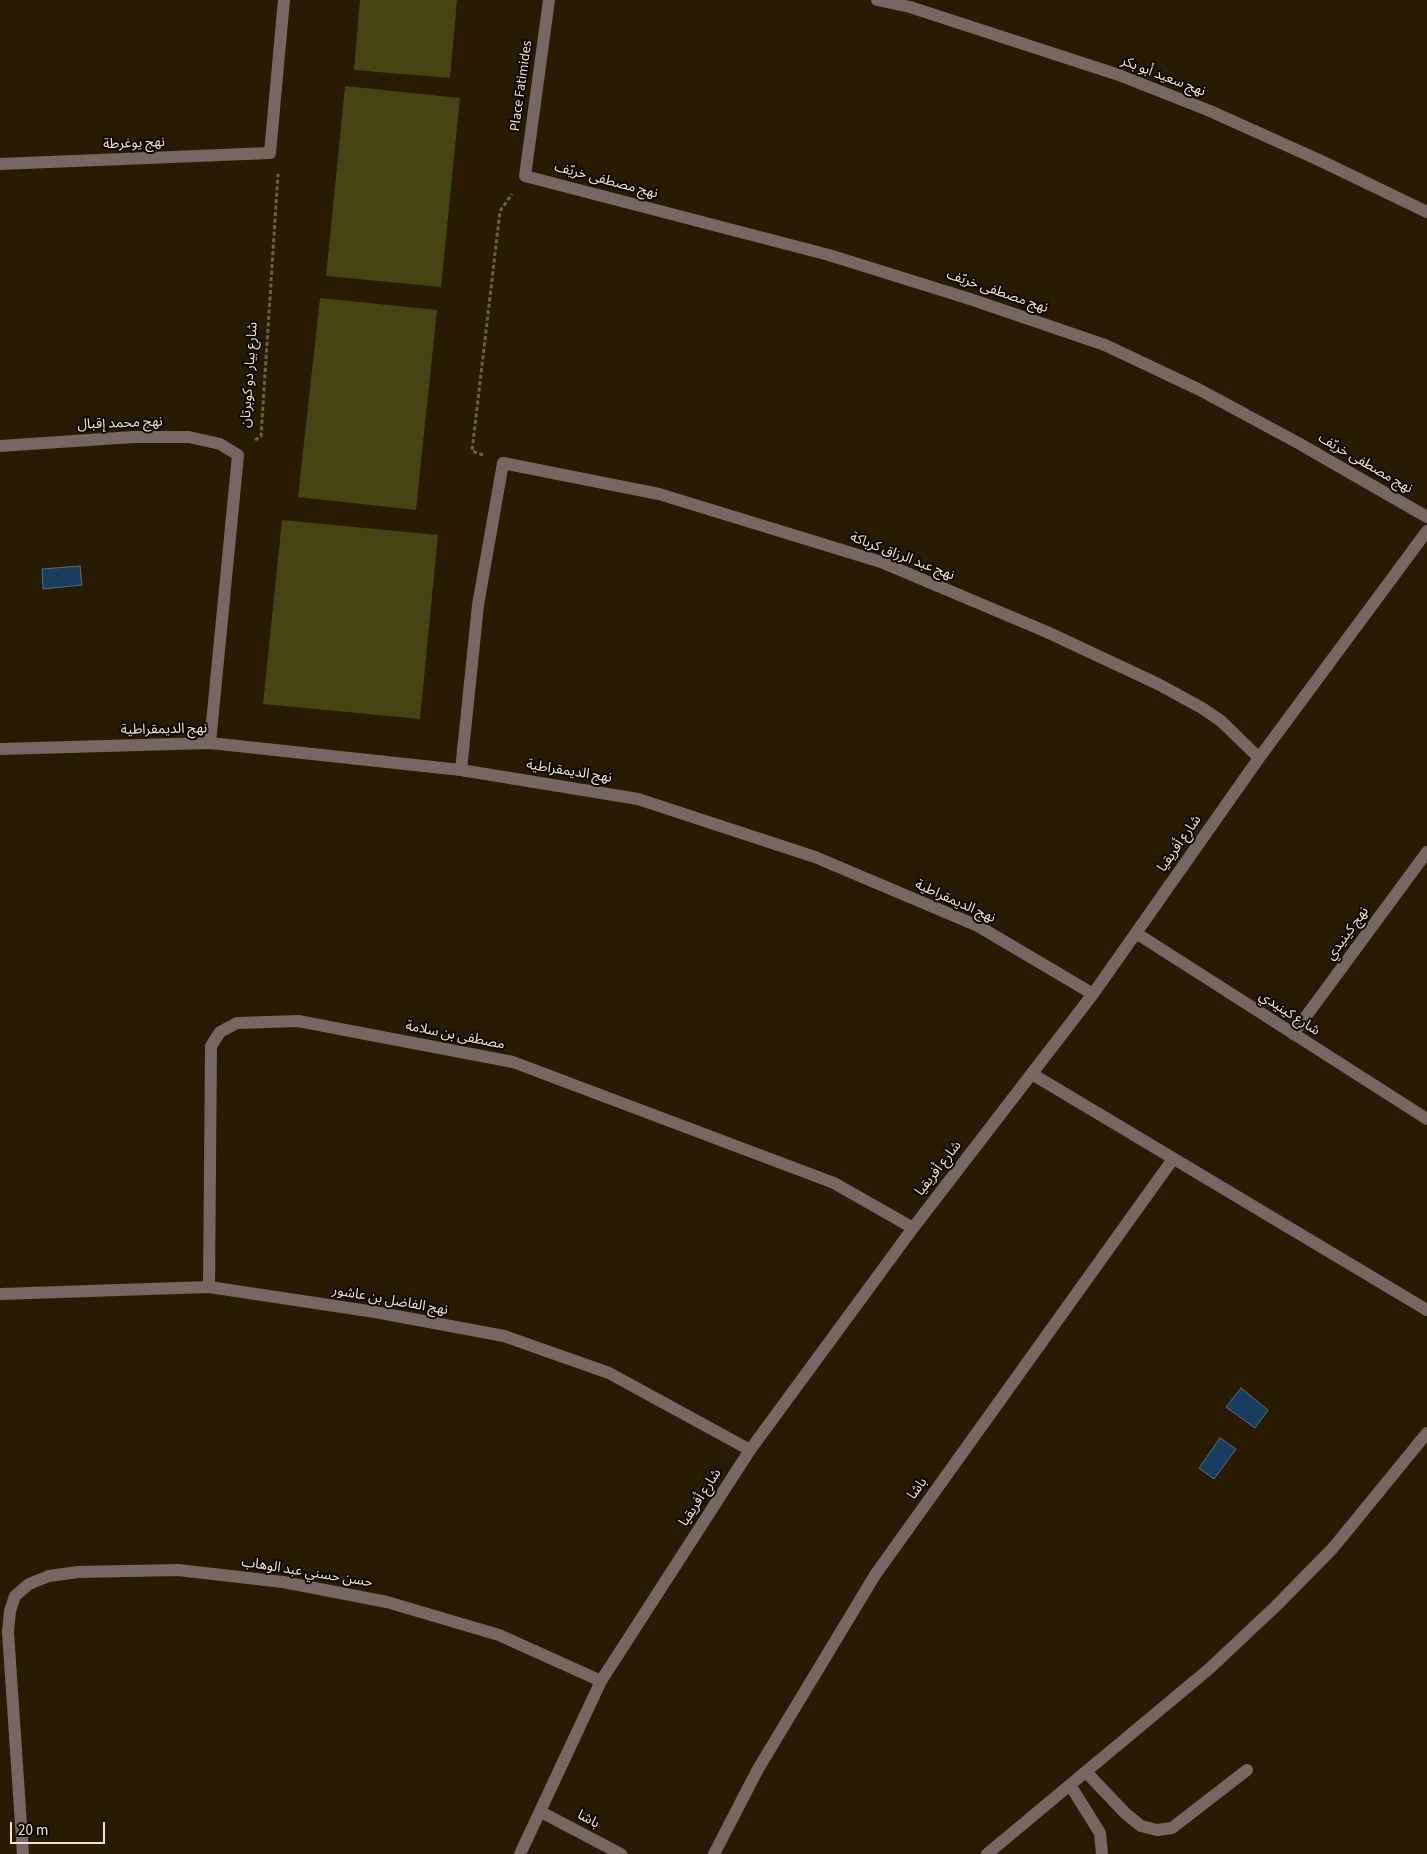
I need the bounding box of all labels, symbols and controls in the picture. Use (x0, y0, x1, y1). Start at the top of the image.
street label: Place Fatimides (507, 40, 537, 132)
street label: نهج سعيد أبو بكر (1118, 53, 1208, 101)
street label: نهج يوغرطة (103, 135, 165, 153)
street label: نهج مصطفى خريّف (552, 159, 660, 203)
street label: نهج مصطفى خريّف (944, 267, 1050, 317)
street label: شارع بيار دو كوبرتان (238, 322, 262, 428)
street label: نهج محمد إقبال (77, 414, 163, 434)
street label: نهج مصطفى خريّف (1315, 430, 1415, 498)
street label: نهج عبد الرزاق كرباكة (847, 529, 957, 585)
street label: نهج الديمقراطية (121, 721, 207, 739)
street label: نهج الديمقراطية (525, 757, 613, 787)
street label: شارع أفريقيا (1154, 812, 1206, 876)
street label: نهج الديمقراطية (912, 877, 998, 927)
street label: نهج كينيدي (1323, 904, 1373, 964)
street label: شارع كينيدي (1255, 988, 1323, 1040)
street label: مصطفى بن سلامة (404, 1018, 506, 1054)
street label: شارع أفريقيا (912, 1138, 966, 1200)
street label: نهج الفاضل بن عاشور (331, 1283, 449, 1319)
street label: شارع أفريقيا (676, 1466, 726, 1530)
street label: باشا (904, 1475, 932, 1503)
street label: حسن حسني عبد الوهاب (240, 1554, 374, 1592)
street label: باشا (574, 1807, 602, 1833)
scale bar (12, 1812, 108, 1844)
text: 20 m (18, 1820, 48, 1841)

